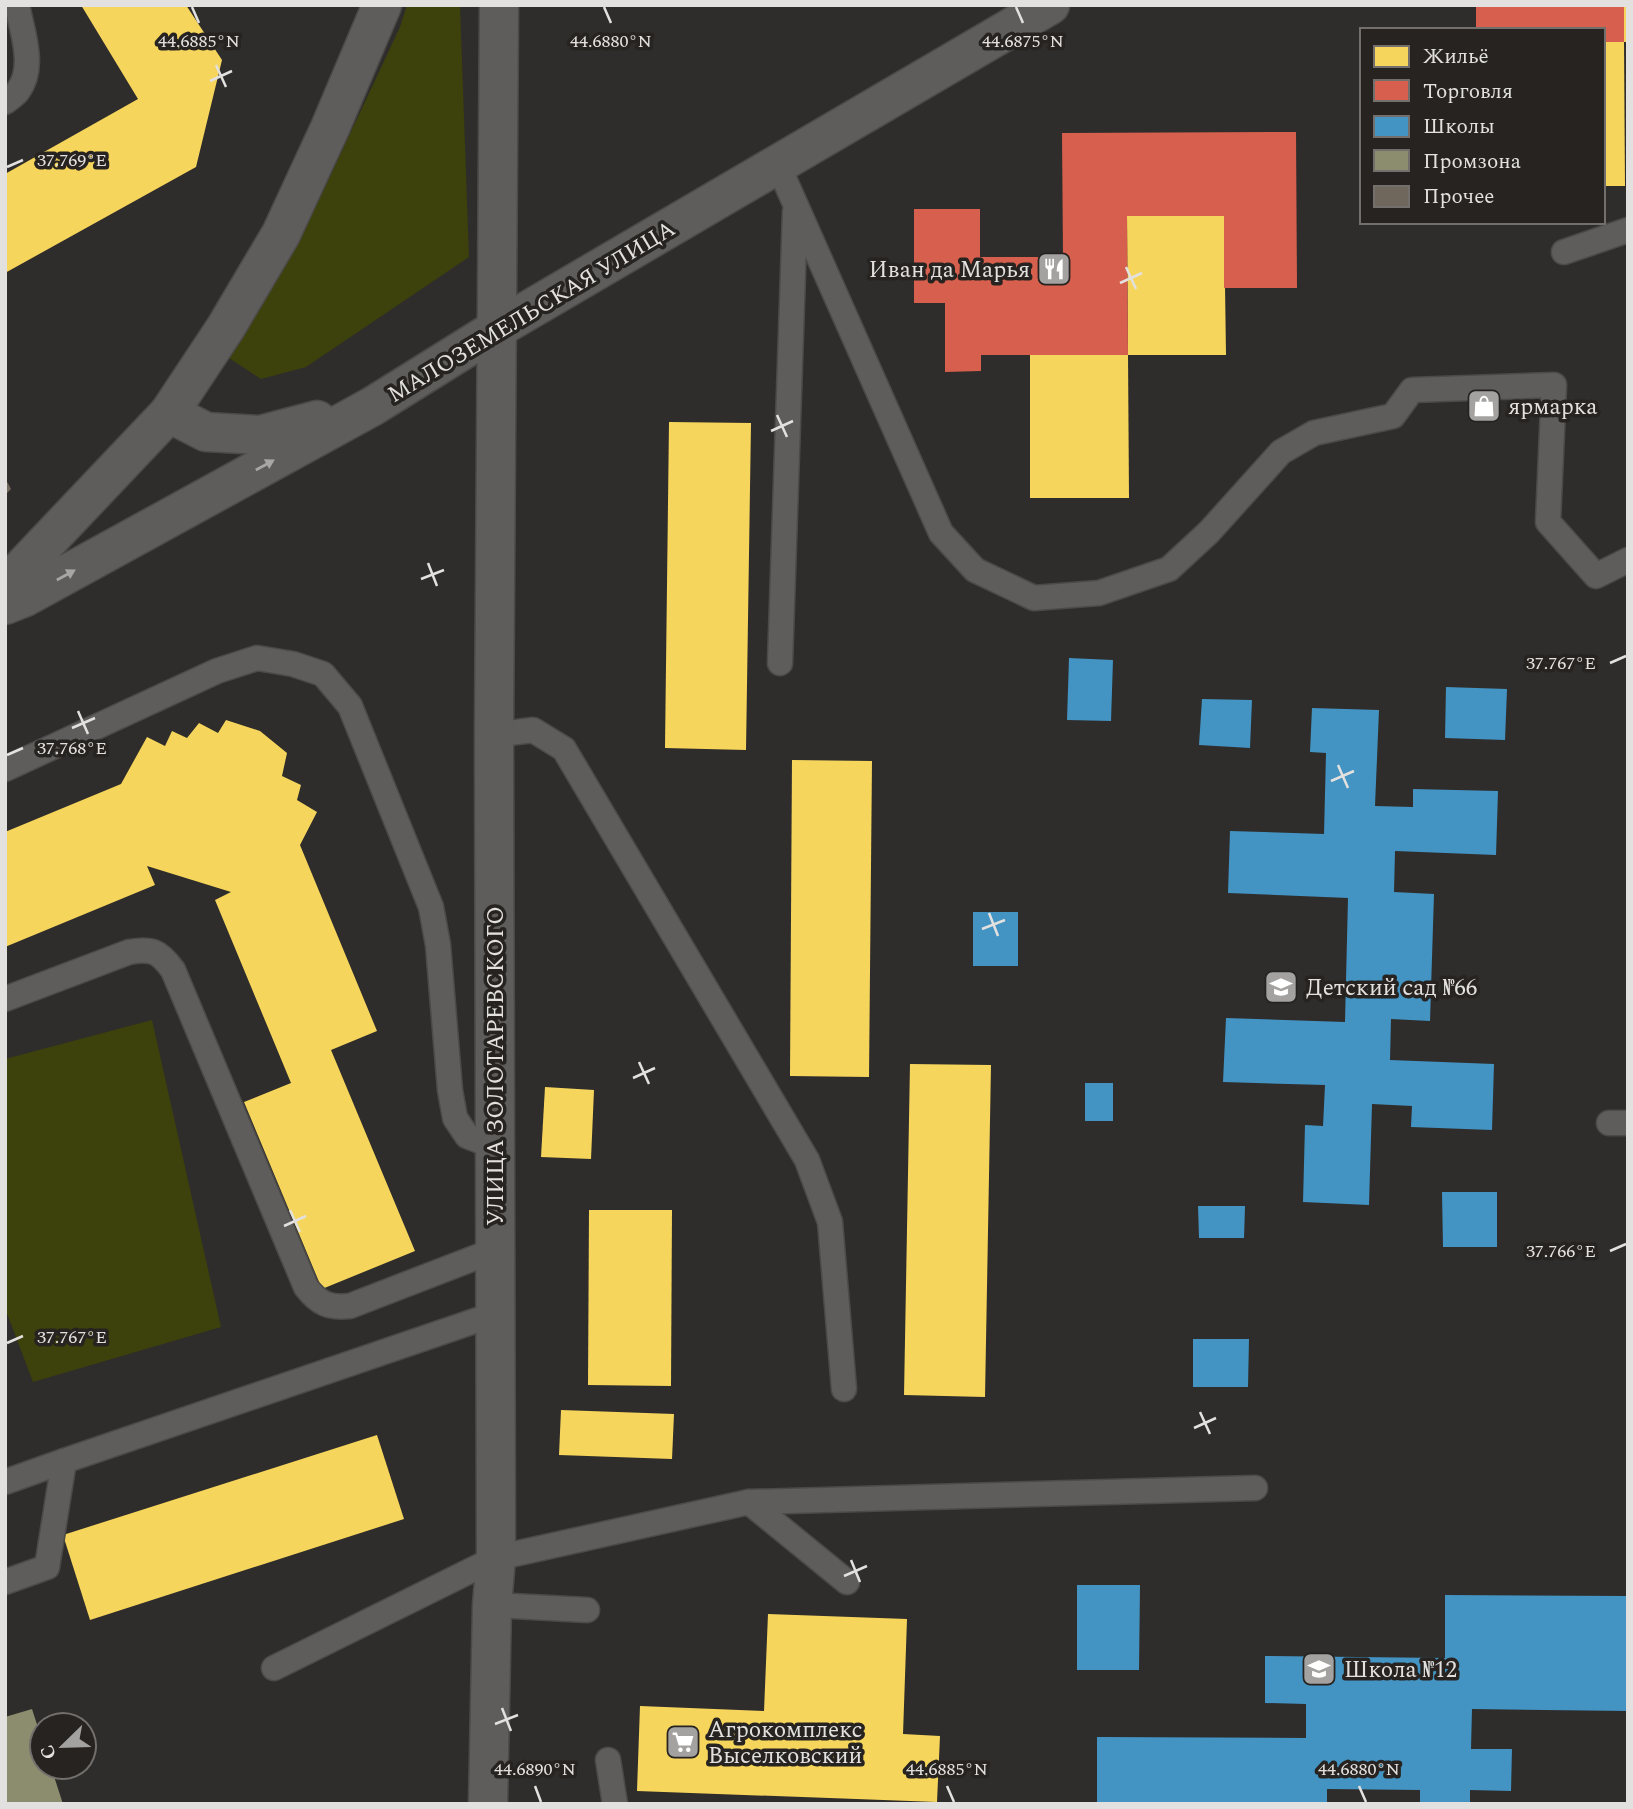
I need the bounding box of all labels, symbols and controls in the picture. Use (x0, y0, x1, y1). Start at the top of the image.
text: 44.6885°N (158, 28, 240, 55)
text: 44.6880°N (570, 28, 652, 55)
text: 44.6875°N (982, 28, 1064, 55)
legend (1360, 28, 1605, 224)
text: Жильё (1423, 41, 1489, 73)
text: Торговля (1423, 76, 1513, 108)
text: Школы (1423, 111, 1495, 143)
text: Промзона (1423, 146, 1522, 178)
text: 37.769°E (37, 147, 107, 174)
text: Прочее (1423, 181, 1494, 213)
street label: МАЛОЗЕМЕЛЬСКАЯ УЛИЦА (381, 212, 682, 412)
restaurant icon: Иван да Марья (1035, 250, 1073, 288)
place label: Иван да Марья (869, 253, 1030, 288)
shop icon: ярмарка (1465, 387, 1503, 425)
place label: ярмарка (1508, 390, 1598, 425)
one-way arrow (256, 459, 275, 471)
one-way arrow (56, 569, 76, 581)
text: 37.767°E (1526, 650, 1596, 677)
text: 37.768°E (37, 735, 107, 762)
street label: УЛИЦА ЗОЛОТАРЕВСКОГО (479, 906, 514, 1226)
school or university icon: Детский сад №66 (1262, 968, 1300, 1006)
place label: Детский сад №66 (1306, 971, 1477, 1006)
text: 37.766°E (1526, 1238, 1596, 1265)
text: 37.767°E (37, 1324, 107, 1351)
school or university icon: Школа №12 (1300, 1650, 1338, 1688)
place label: Школа №12 (1344, 1653, 1457, 1688)
north arrow (28, 1711, 98, 1781)
place label: Агрокомплекс Выселковский (708, 1713, 863, 1774)
supermarket icon: Агрокомплекс Выселковский (664, 1723, 702, 1761)
text: С (33, 1740, 65, 1764)
text: 44.6890°N (494, 1756, 576, 1783)
text: 44.6885°N (906, 1756, 988, 1783)
text: 44.6880°N (1318, 1756, 1400, 1783)

